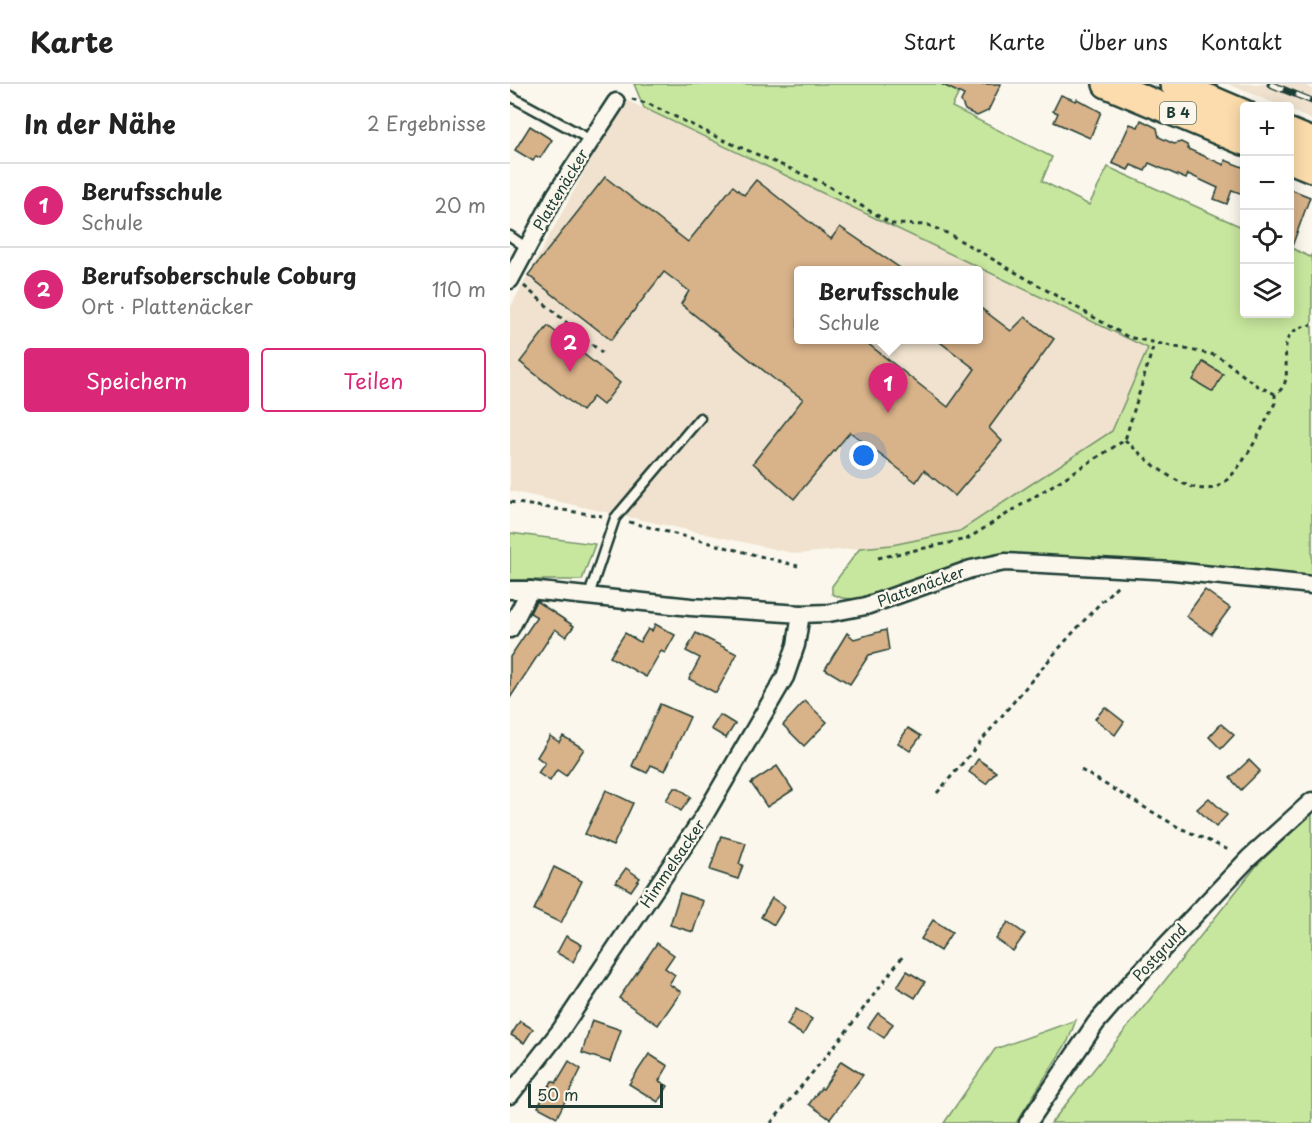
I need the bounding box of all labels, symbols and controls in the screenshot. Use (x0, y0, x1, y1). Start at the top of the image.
text: Karte (30, 20, 113, 63)
text: Start (903, 25, 955, 57)
text: Karte (988, 25, 1045, 57)
text: Über uns (1078, 25, 1168, 57)
text: Kontakt (1201, 25, 1282, 57)
road number: B 4 (1160, 102, 1196, 124)
map controls (1240, 102, 1294, 318)
button: + (1240, 102, 1294, 156)
text: In der Nähe (24, 104, 176, 143)
text: 2 Ergebnisse (367, 108, 486, 138)
street label: Plattenäcker (526, 144, 593, 234)
button: − (1240, 156, 1294, 210)
text: Berufsschule (81, 174, 222, 207)
text: 1 (39, 190, 48, 220)
text: 20 m (434, 190, 486, 220)
text: Schule (81, 207, 143, 237)
button: locate (1240, 210, 1294, 264)
text: Berufsoberschule Coburg (81, 258, 356, 291)
button: layers (1240, 264, 1294, 318)
popup (794, 266, 983, 344)
text: 2 (36, 274, 51, 304)
text: 110 m (432, 274, 486, 304)
text: Berufsschule (818, 274, 959, 307)
text: Ort · Plattenäcker (81, 291, 253, 321)
text: Schule (818, 307, 880, 337)
pin: 2 (550, 322, 590, 372)
button: Speichern (24, 348, 249, 412)
button: Teilen (261, 348, 486, 412)
pin: 1 (868, 364, 908, 413)
your location (849, 441, 878, 470)
street label: Plattenäcker (874, 559, 967, 612)
street label: Himmelsacker (634, 814, 710, 912)
street label: Postgrund (1126, 918, 1191, 986)
scale bar (528, 1081, 663, 1108)
text: 50 m (537, 1082, 578, 1106)

